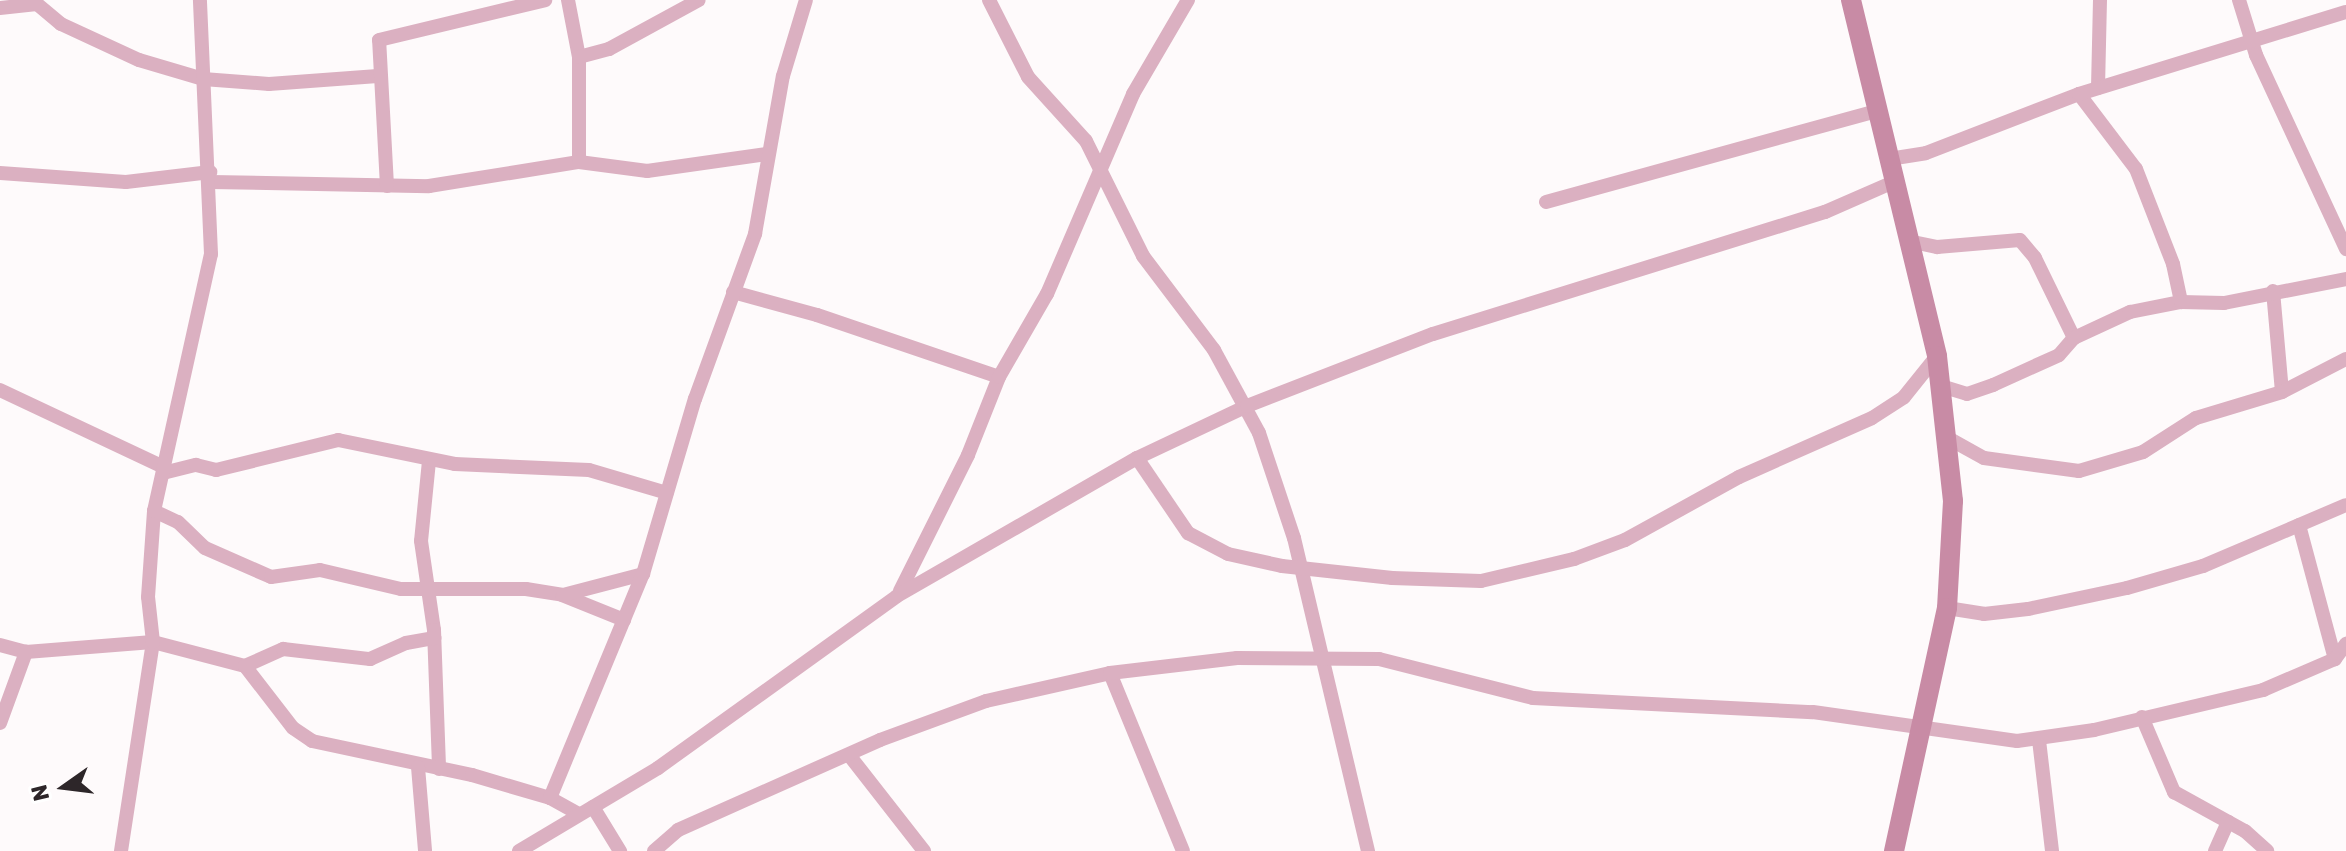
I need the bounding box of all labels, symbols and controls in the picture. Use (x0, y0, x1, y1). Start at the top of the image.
north arrow (24, 747, 104, 827)
text: N (25, 782, 55, 804)

